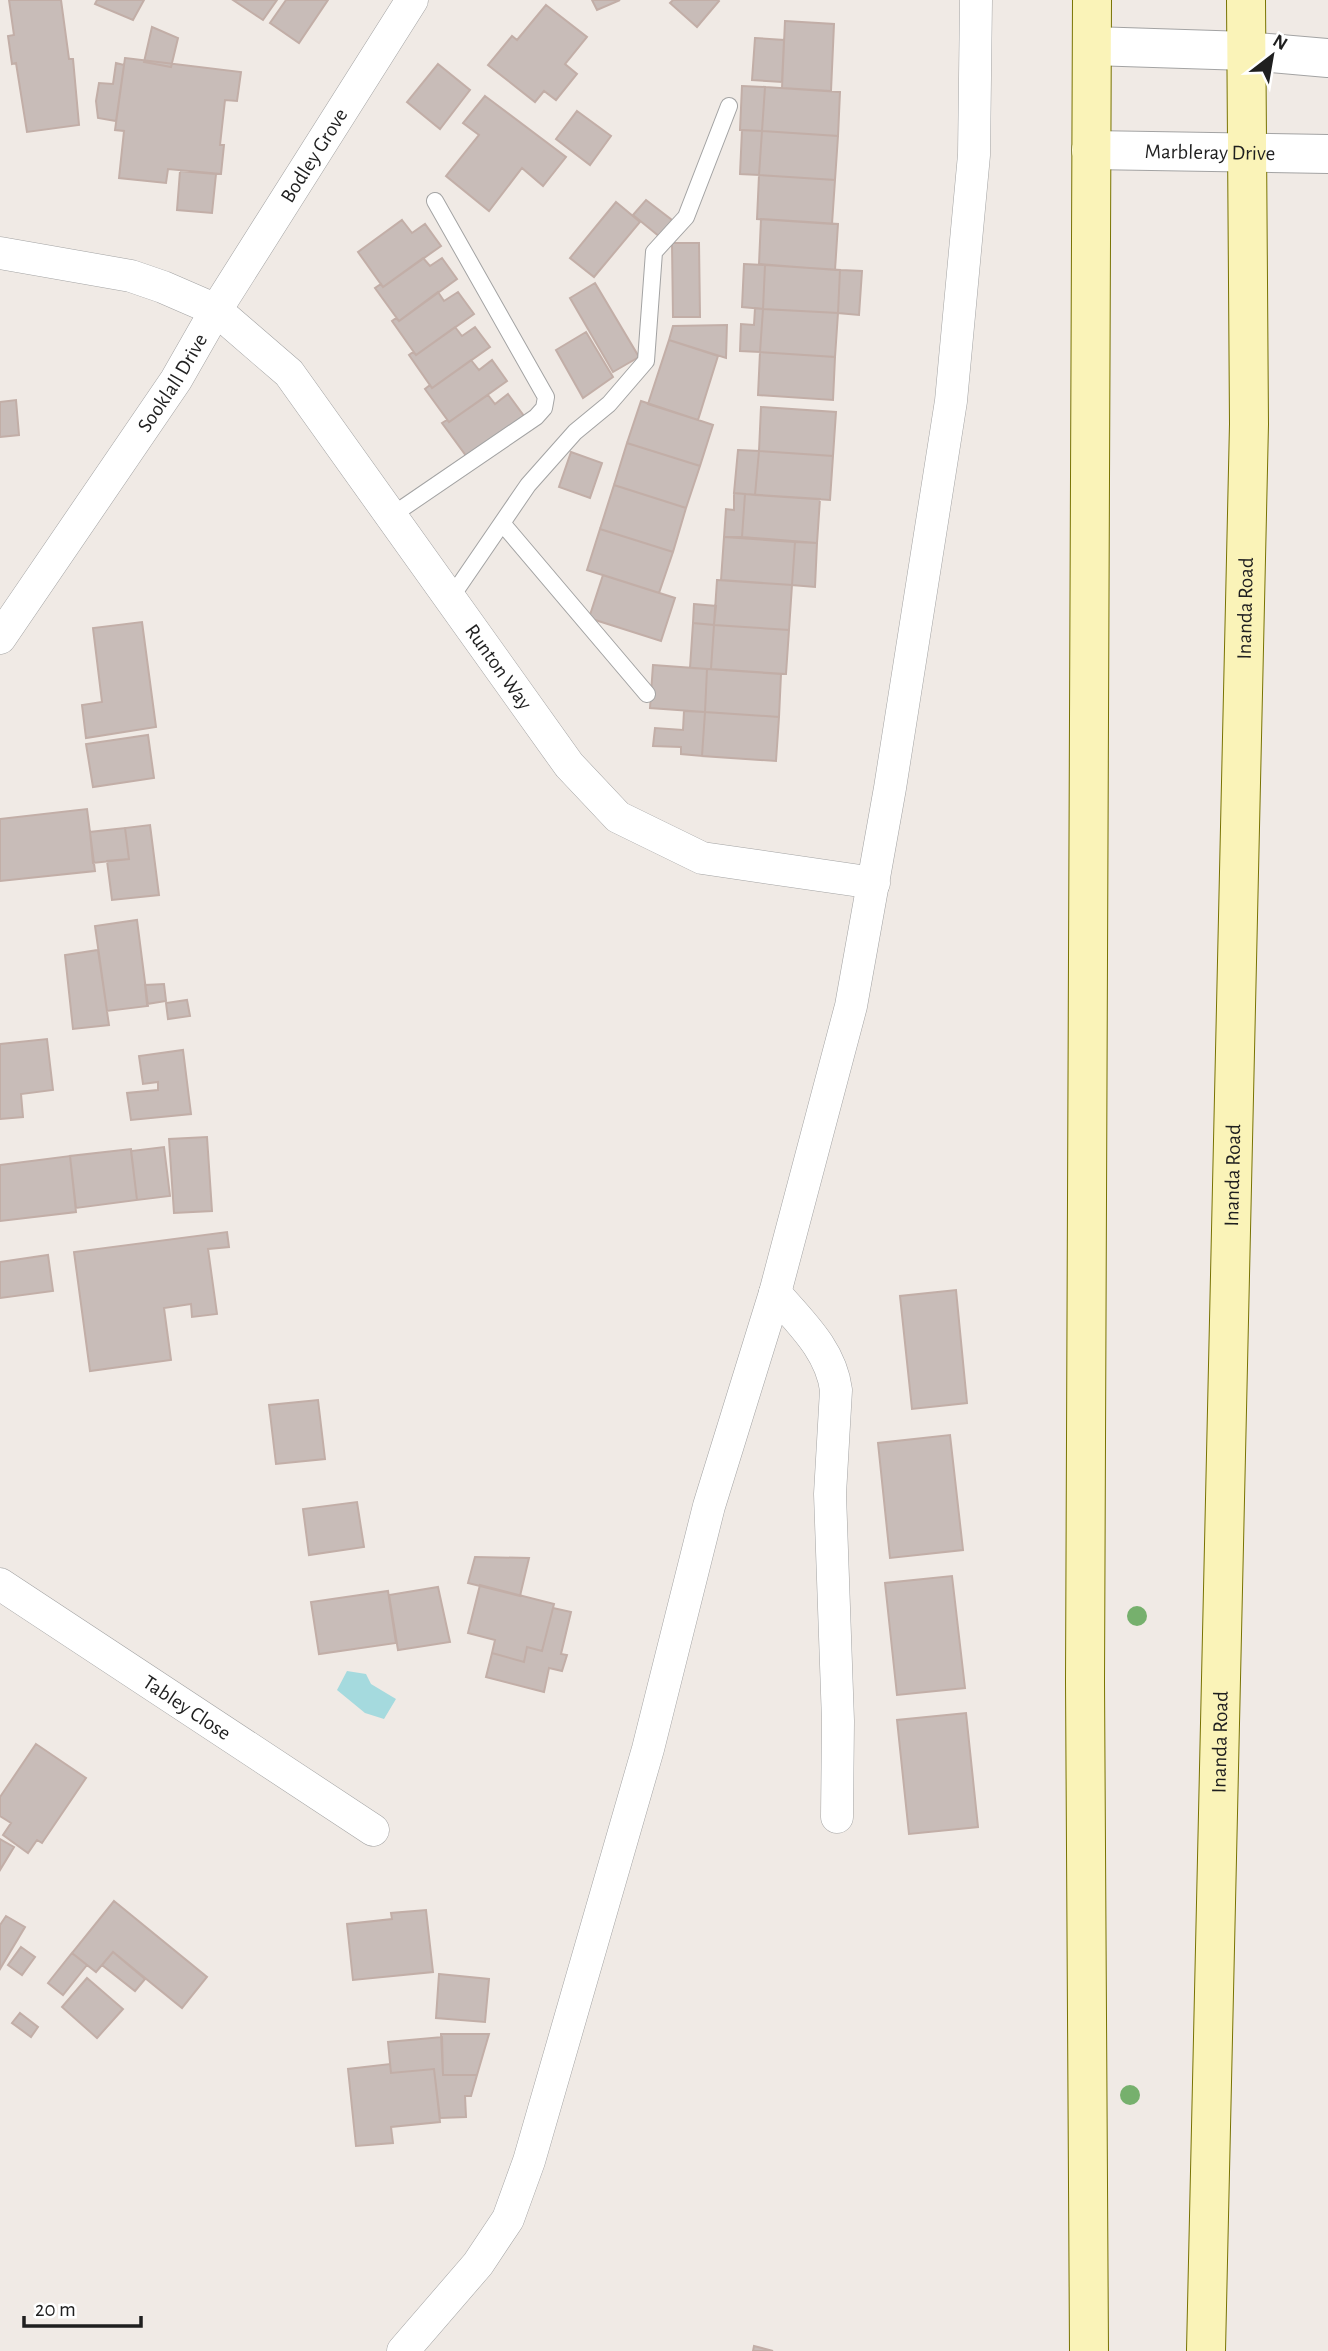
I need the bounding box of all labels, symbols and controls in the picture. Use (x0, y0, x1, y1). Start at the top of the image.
north arrow (1237, 21, 1307, 91)
text: N (1269, 31, 1291, 54)
street label: Bodley Grove (276, 104, 351, 206)
street label: Marbleray Drive (1145, 140, 1275, 164)
street label: Sooklall Drive (133, 330, 211, 436)
street label: Inanda Road (1233, 557, 1257, 660)
street label: Runton Way (461, 620, 536, 713)
street label: Inanda Road (1221, 1124, 1244, 1227)
street label: Tabley Close (139, 1671, 235, 1744)
street label: Inanda Road (1208, 1691, 1231, 1794)
scale bar (24, 2284, 142, 2328)
text: 20 m (35, 2299, 76, 2320)

